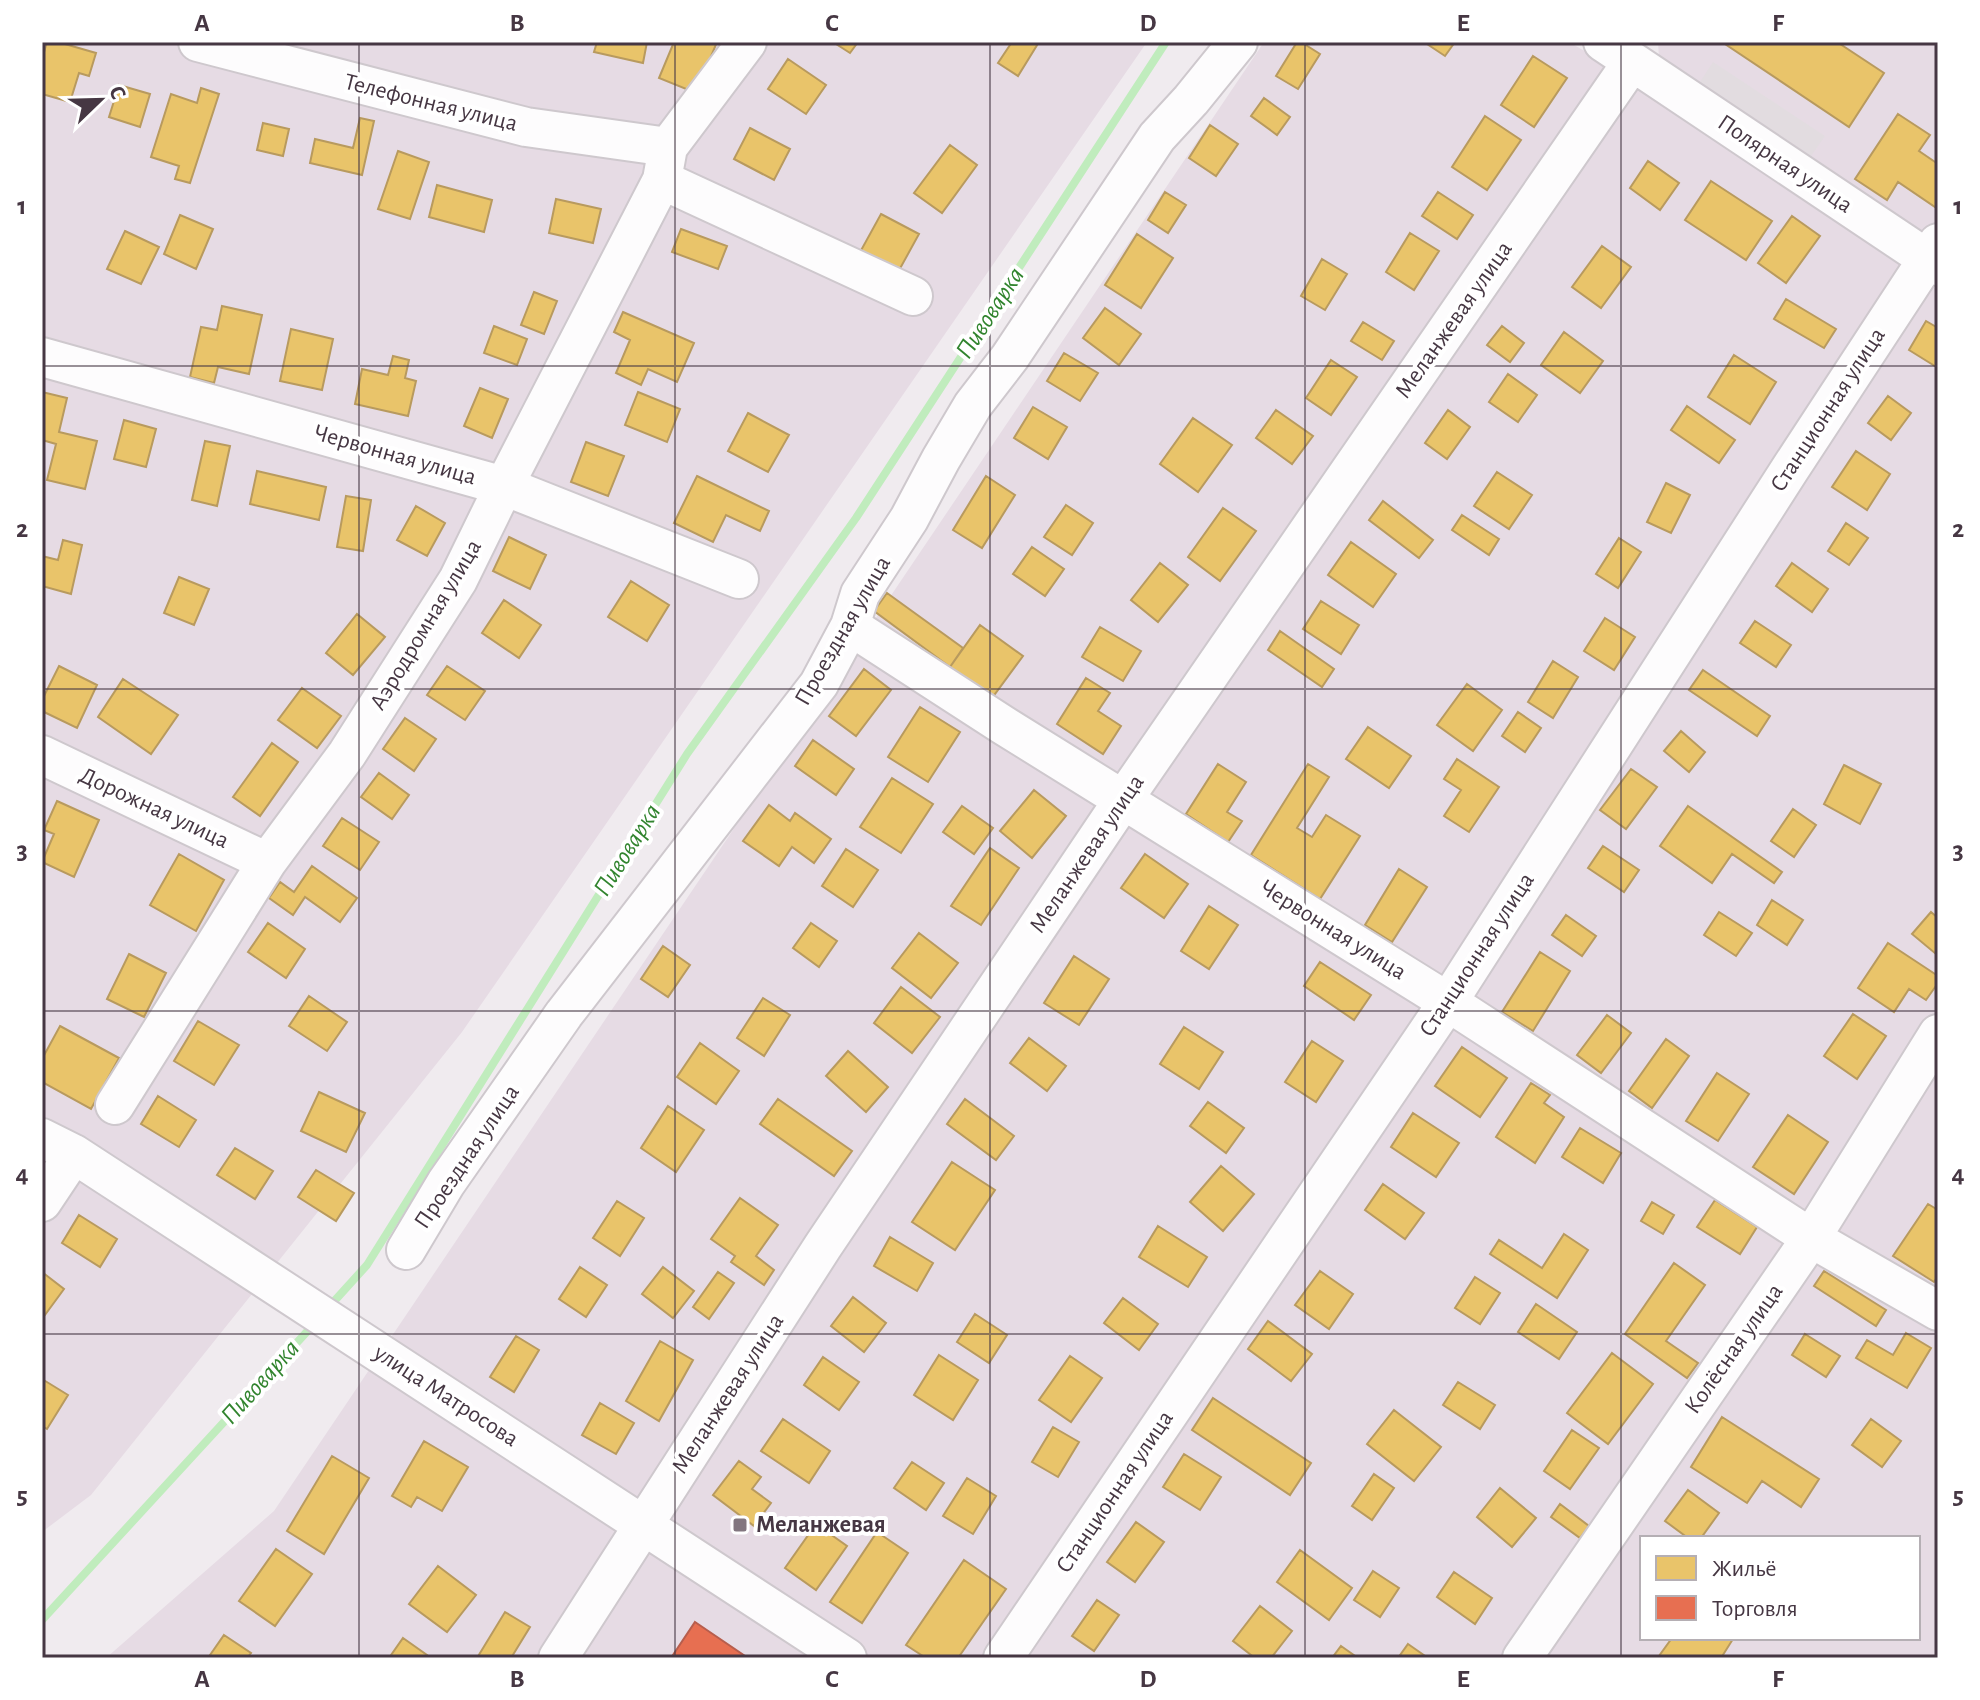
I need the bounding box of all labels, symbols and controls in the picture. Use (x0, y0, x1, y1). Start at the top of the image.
text: A (194, 10, 210, 36)
text: B (509, 10, 525, 36)
text: C (825, 10, 839, 36)
text: D (1139, 10, 1157, 36)
text: E (1456, 10, 1470, 36)
text: F (1772, 10, 1785, 36)
north arrow (60, 60, 140, 140)
street label: Телефонная улица (342, 70, 520, 136)
text: С (105, 83, 130, 102)
street label: Полярная улица (1713, 110, 1857, 218)
text: 1 (17, 193, 27, 219)
text: 1 (1953, 193, 1963, 219)
street label: Меланжевая улица (1391, 237, 1517, 403)
water label: Пивоварка (951, 263, 1029, 363)
street label: Станционная улица (1766, 324, 1890, 496)
street label: Червонная улица (311, 420, 479, 490)
text: 2 (16, 516, 28, 542)
text: 2 (1952, 516, 1964, 542)
street label: Аэродромная улица (366, 536, 486, 714)
street label: Проездная улица (791, 552, 895, 710)
street label: Дорожная улица (76, 763, 232, 853)
street label: Меланжевая улица (1025, 770, 1149, 938)
water label: Пивоварка (589, 799, 665, 901)
text: 3 (16, 838, 28, 864)
text: 3 (1952, 838, 1964, 864)
street label: Станционная улица (1415, 869, 1539, 1041)
street label: Червонная улица (1256, 875, 1410, 985)
street label: Проездная улица (410, 1081, 524, 1233)
text: 4 (15, 1161, 29, 1187)
text: 4 (1951, 1161, 1965, 1187)
street label: Колёсная улица (1680, 1280, 1788, 1418)
street label: Меланжевая улица (667, 1310, 789, 1478)
water label: Пивоварка (216, 1335, 304, 1429)
street label: улица Матросова (369, 1340, 523, 1452)
street label: Станционная улица (1052, 1406, 1178, 1578)
text: 5 (16, 1483, 28, 1509)
text: 5 (1952, 1483, 1964, 1509)
place label: Меланжевая (756, 1513, 886, 1537)
marker: Меланжевая (731, 1516, 749, 1534)
legend (1640, 1536, 1920, 1640)
text: Жильё (1712, 1557, 1777, 1581)
text: Торговля (1712, 1597, 1798, 1621)
text: A (194, 1666, 210, 1692)
text: B (509, 1666, 525, 1692)
text: C (825, 1666, 839, 1692)
text: D (1139, 1666, 1157, 1692)
text: E (1456, 1666, 1470, 1692)
text: F (1772, 1666, 1785, 1692)

